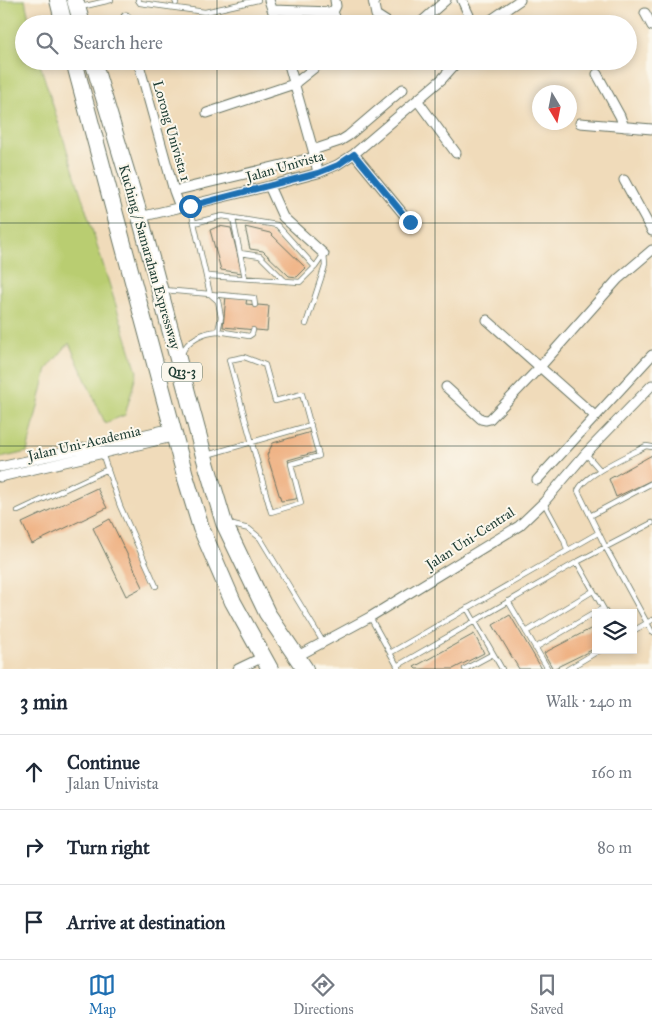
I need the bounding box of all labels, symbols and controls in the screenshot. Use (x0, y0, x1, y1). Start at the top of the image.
search box (15, 15, 637, 70)
icon: search (33, 29, 61, 57)
text: Search here (73, 31, 163, 54)
street label: Lorong Univista 1 (149, 79, 194, 184)
north arrow (532, 85, 577, 130)
street label: Jalan Univista (242, 147, 326, 187)
street label: Kuching / Samarahan Expressway (115, 163, 184, 352)
route start (179, 195, 202, 218)
route end (399, 211, 422, 234)
road number: Q13-3 (162, 362, 202, 382)
street label: Jalan Uni-Academia (24, 422, 142, 466)
street label: Jalan Uni-Central (421, 503, 518, 575)
map controls (592, 609, 637, 654)
button: layers (592, 609, 637, 654)
text: 3 min (20, 689, 68, 715)
text: Walk · 240 m (546, 692, 632, 711)
text: Continue (67, 751, 140, 774)
icon: ahead (20, 758, 48, 786)
text: 160 m (591, 763, 632, 782)
text: Jalan Univista (67, 774, 159, 793)
icon: right (20, 833, 48, 861)
text: Turn right (67, 836, 150, 859)
text: 80 m (597, 838, 632, 857)
icon: arrive (20, 908, 48, 936)
text: Arrive at destination (67, 911, 225, 934)
tab: Map (88, 971, 116, 1018)
tab: Directions (293, 971, 354, 1018)
tab: Saved (530, 971, 564, 1018)

